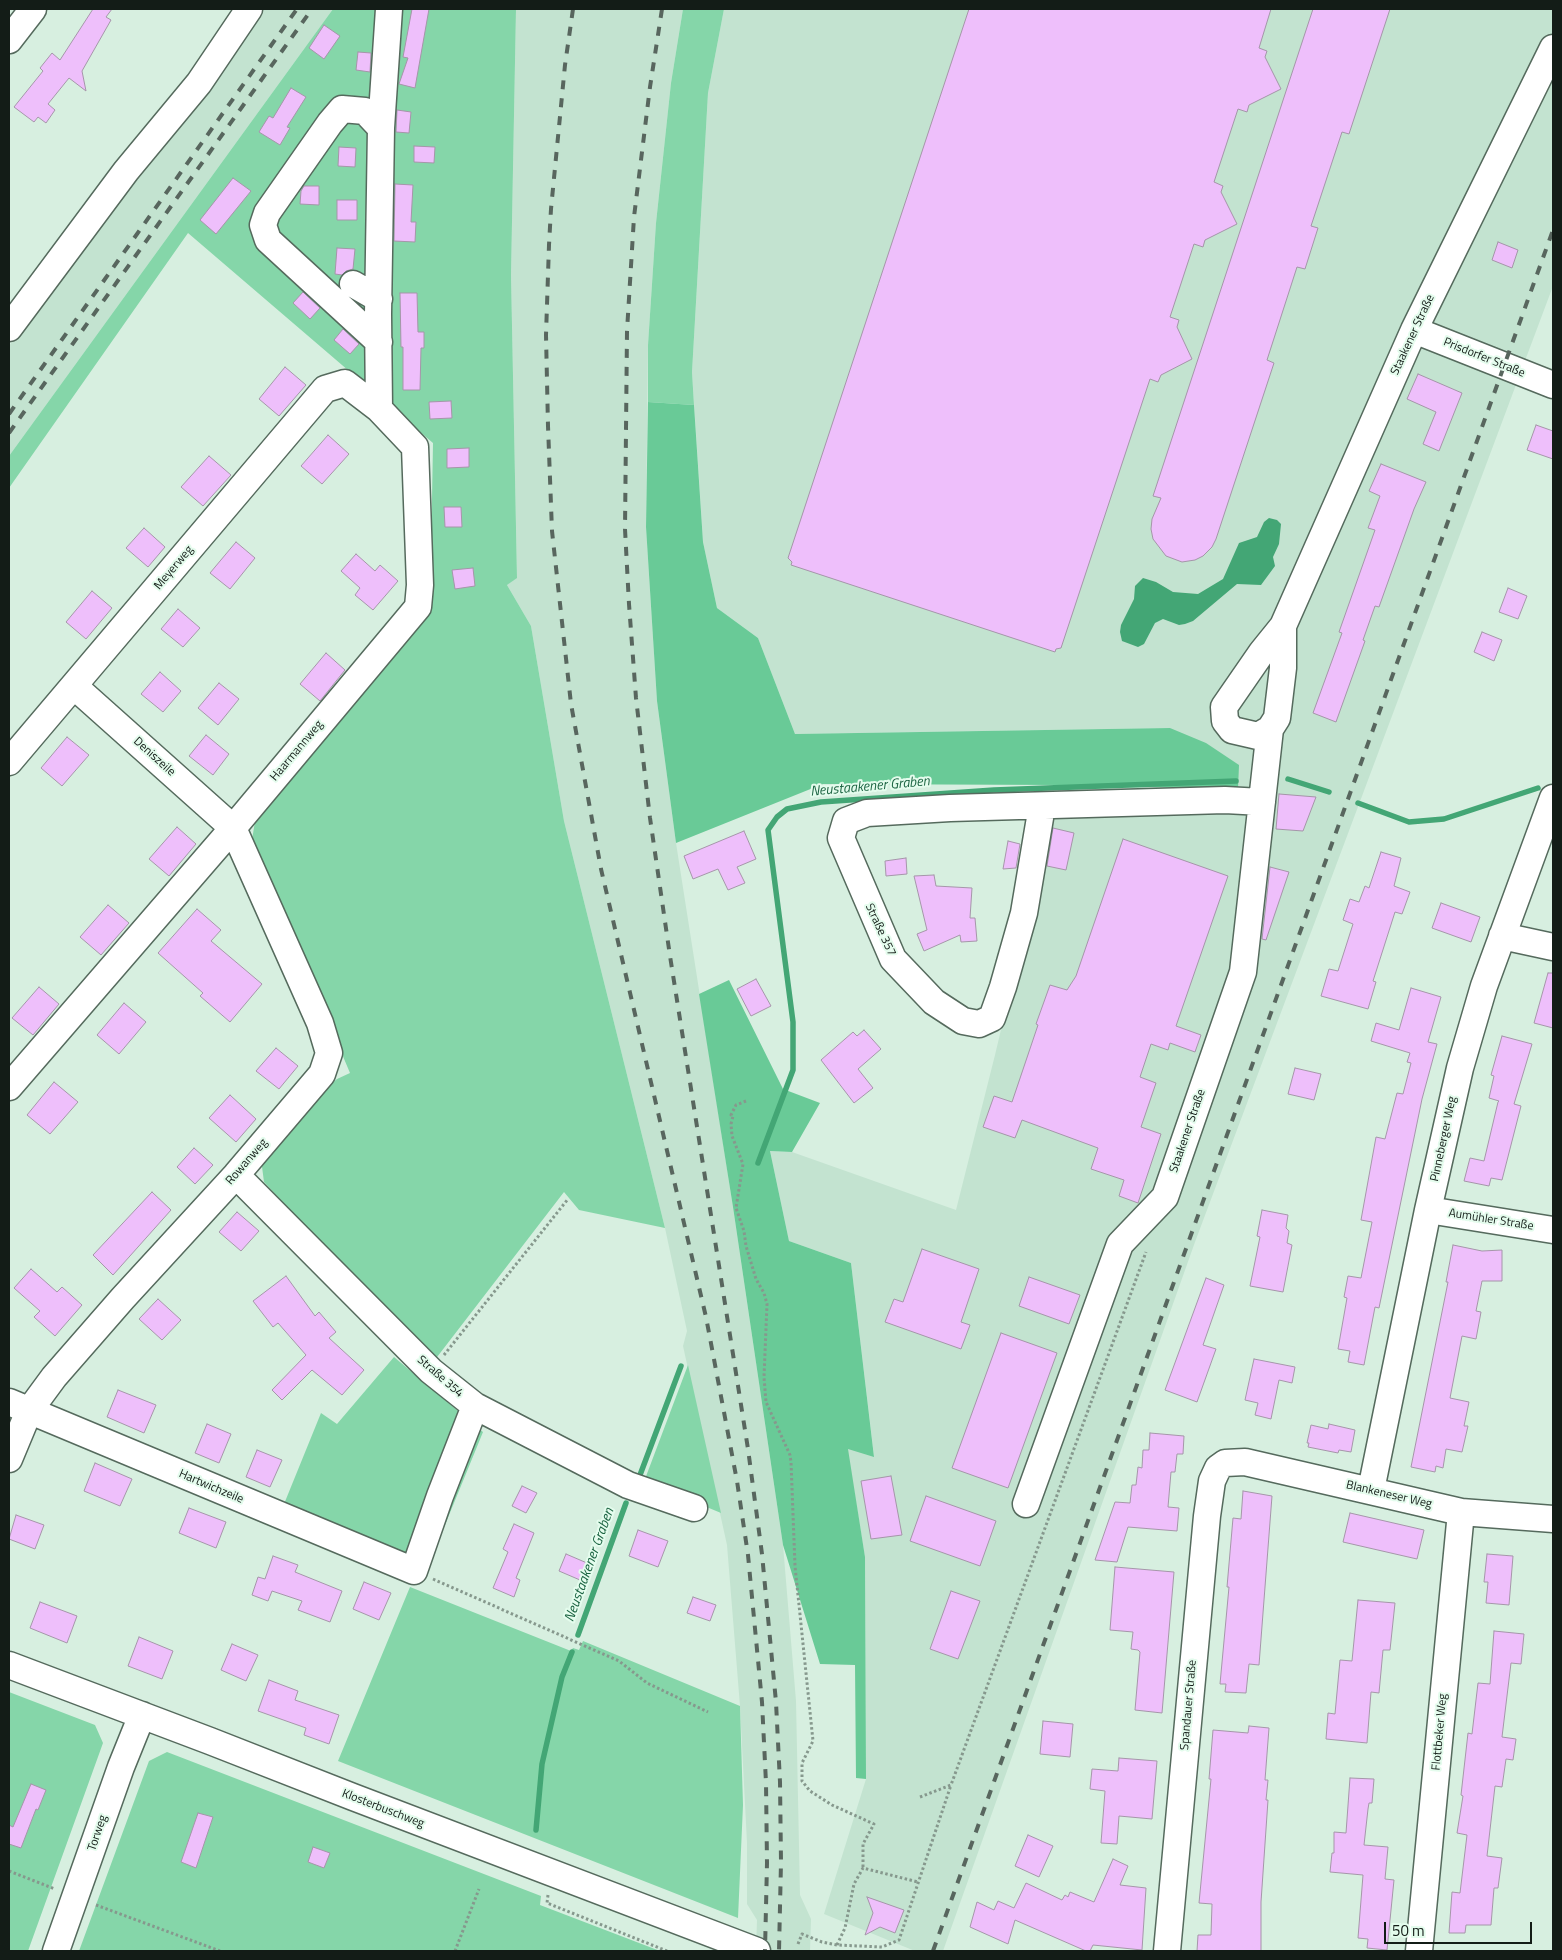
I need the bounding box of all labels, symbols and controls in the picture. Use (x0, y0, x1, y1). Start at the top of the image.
street label: Staakener Straße (1388, 292, 1438, 378)
street label: Prisdorfer Straße (1441, 335, 1527, 381)
street label: Meyerweg (151, 543, 197, 593)
street label: Haarmannweg (268, 718, 326, 784)
street label: Deniszeile (130, 734, 178, 780)
water label: Neustaakener Graben (810, 773, 930, 801)
street label: Straße 357 (862, 901, 898, 959)
street label: Staakener Straße (1167, 1087, 1209, 1175)
street label: Pinneberger Weg (1428, 1095, 1460, 1183)
street label: Rowanweg (223, 1136, 271, 1188)
street label: Aumühler Straße (1448, 1206, 1534, 1234)
street label: Straße 354 (414, 1353, 466, 1401)
street label: Hartwichzeile (176, 1467, 246, 1507)
street label: Blankeneser Weg (1345, 1478, 1433, 1512)
water label: Neustaakener Graben (562, 1506, 618, 1624)
street label: Spandauer Straße (1178, 1659, 1200, 1751)
street label: Flottbeker Weg (1429, 1693, 1451, 1771)
street label: Klosterbuschweg (340, 1787, 426, 1831)
street label: Torweg (85, 1813, 111, 1853)
scale bar (1387, 1912, 1534, 1944)
text: 50 m (1392, 1919, 1425, 1942)

